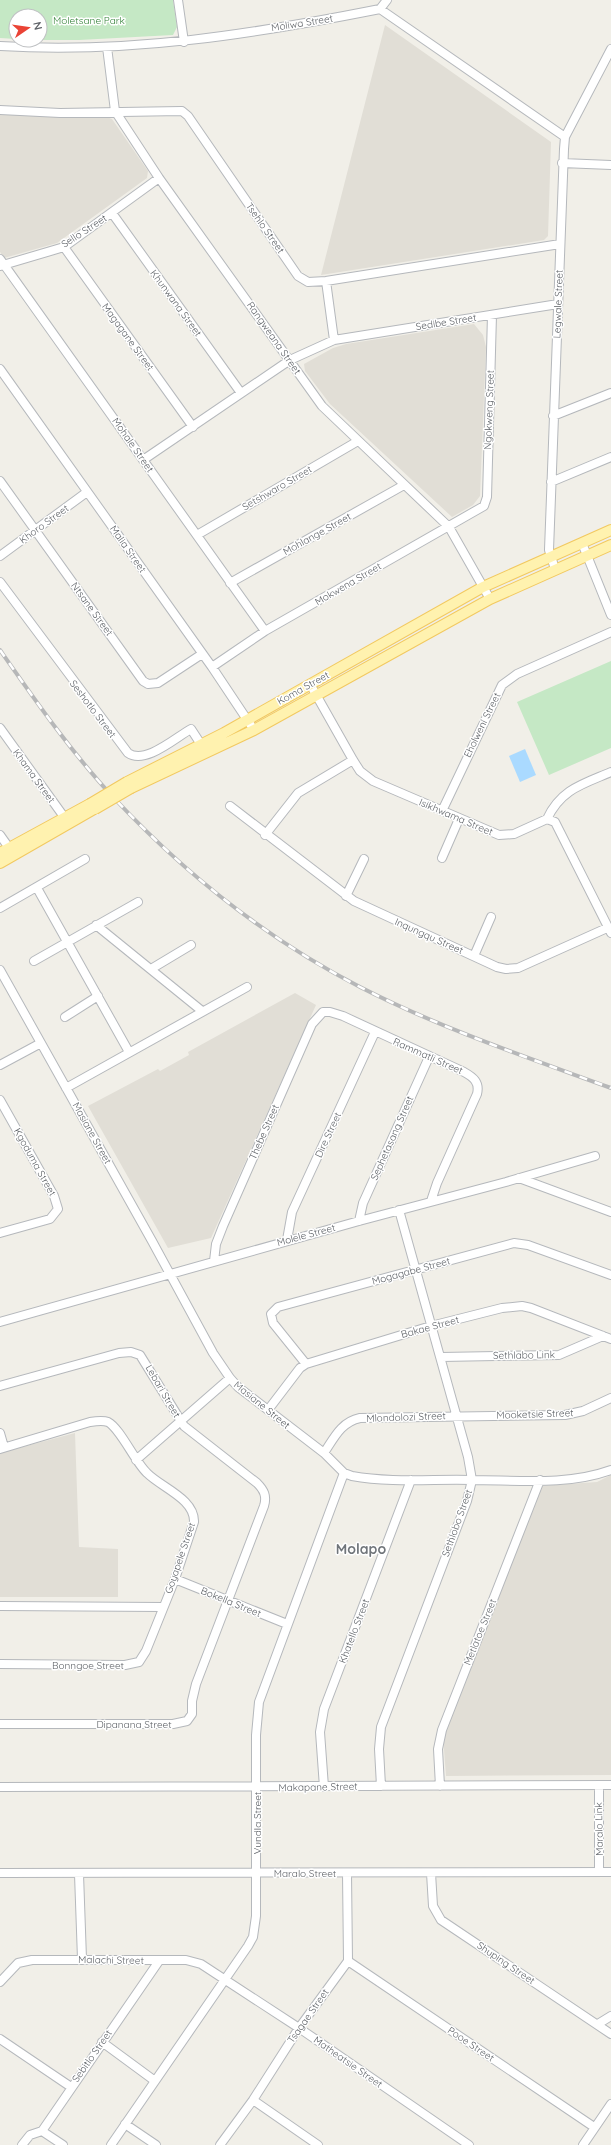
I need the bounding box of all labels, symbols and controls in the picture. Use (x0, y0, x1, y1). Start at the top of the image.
north arrow (8, 8, 48, 48)
street label: Moliwa Street (270, 12, 334, 34)
park label: Moletsane Park (53, 14, 125, 27)
text: N (30, 20, 45, 31)
street label: Tsehlo Street (243, 200, 288, 256)
street label: Sello Street (59, 211, 110, 251)
street label: Khunwana Street (147, 267, 205, 339)
street label: Legwale Street (550, 269, 566, 339)
street label: Rangweana Street (244, 299, 304, 377)
street label: Magagane Street (99, 301, 157, 374)
street label: Sedibe Street (415, 311, 478, 333)
street label: Ngokweng Street (481, 369, 497, 450)
street label: Mohale Street (109, 415, 157, 475)
street label: Setshwaro Street (240, 462, 315, 513)
street label: Khoro Street (17, 501, 72, 546)
street label: Mohlange Street (281, 510, 354, 558)
street label: Malia Street (107, 523, 149, 576)
street label: Mokwena Street (312, 559, 384, 608)
street label: Ntsane Street (68, 580, 116, 639)
street label: Koma Street (275, 668, 332, 708)
street label: Seshotlo Street (67, 677, 119, 741)
street label: Eholweni Street (461, 690, 504, 760)
street label: Khama Street (10, 746, 58, 806)
street label: Isikhwama Street (417, 796, 496, 839)
street label: Inqungqu Street (393, 915, 466, 957)
street label: Rammatli Street (391, 1035, 465, 1077)
street label: Sephetasang Street (368, 1093, 417, 1182)
street label: Masiane Street (70, 1100, 115, 1167)
street label: Thebe Street (246, 1102, 282, 1162)
street label: Dire Street (312, 1110, 344, 1160)
street label: Kgoduma Street (11, 1126, 59, 1199)
street label: Molele Street (275, 1221, 337, 1249)
street label: Mogagabe Street (370, 1254, 452, 1288)
street label: Bakae Street (400, 1313, 461, 1341)
street label: Sethlabo Link (493, 1348, 555, 1362)
street label: Lebari Street (143, 1362, 184, 1420)
street label: Masiane Street (231, 1378, 293, 1432)
street label: Mooketsie Street (496, 1406, 574, 1422)
street label: Mlondolozi Street (366, 1409, 447, 1425)
street label: Sethlobo Street (439, 1487, 475, 1558)
street label: Goyapele Street (162, 1520, 198, 1595)
district label: Molapo (336, 1540, 386, 1558)
street label: Bokella Street (199, 1584, 264, 1620)
street label: Khatello Street (336, 1596, 372, 1665)
street label: Metlatoe Street (461, 1596, 500, 1667)
street label: Bonngoe Street (52, 1659, 125, 1672)
street label: Dipanana Street (96, 1718, 172, 1731)
street label: Makapane Street (278, 1780, 358, 1794)
street label: Vundla Street (251, 1791, 264, 1854)
street label: Maralo Link (592, 1802, 606, 1856)
street label: Maralo Street (274, 1867, 337, 1880)
street label: Shuping Street (474, 1939, 538, 1988)
street label: Malachi Street (78, 1953, 145, 1967)
street label: Tsagae Street (284, 1986, 332, 2046)
street label: Pooe Street (445, 2024, 497, 2065)
street label: Sebitlo Street (69, 2027, 115, 2085)
street label: Matheatsie Street (311, 2033, 386, 2091)

